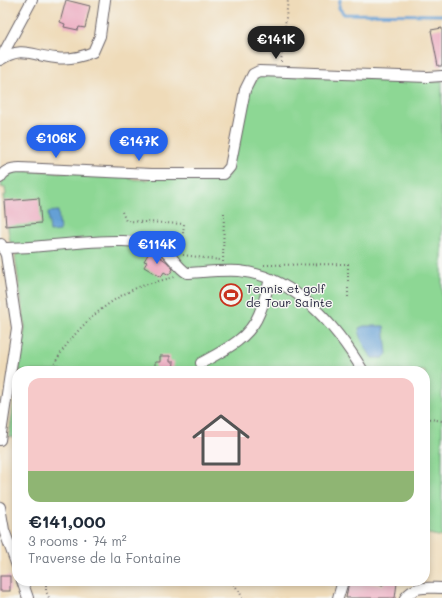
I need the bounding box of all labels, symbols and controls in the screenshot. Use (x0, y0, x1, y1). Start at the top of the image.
pin: €141K (248, 26, 304, 60)
text: €141K (257, 30, 295, 47)
pin: €106K (28, 125, 84, 159)
pin: €147K (111, 128, 167, 162)
text: €106K (35, 129, 77, 146)
text: €147K (119, 132, 159, 149)
pin: €114K (129, 231, 185, 265)
text: €114K (138, 235, 176, 252)
place label: Tennis et golf de Tour Sainte (246, 280, 332, 310)
sports icon: Tennis et golf de Tour Sainte (218, 282, 244, 308)
icon: home (185, 404, 257, 476)
text: €141,000 (28, 510, 106, 532)
text: 3 rooms · 74 m² (28, 532, 127, 549)
text: Traverse de la Fontaine (28, 549, 181, 566)

